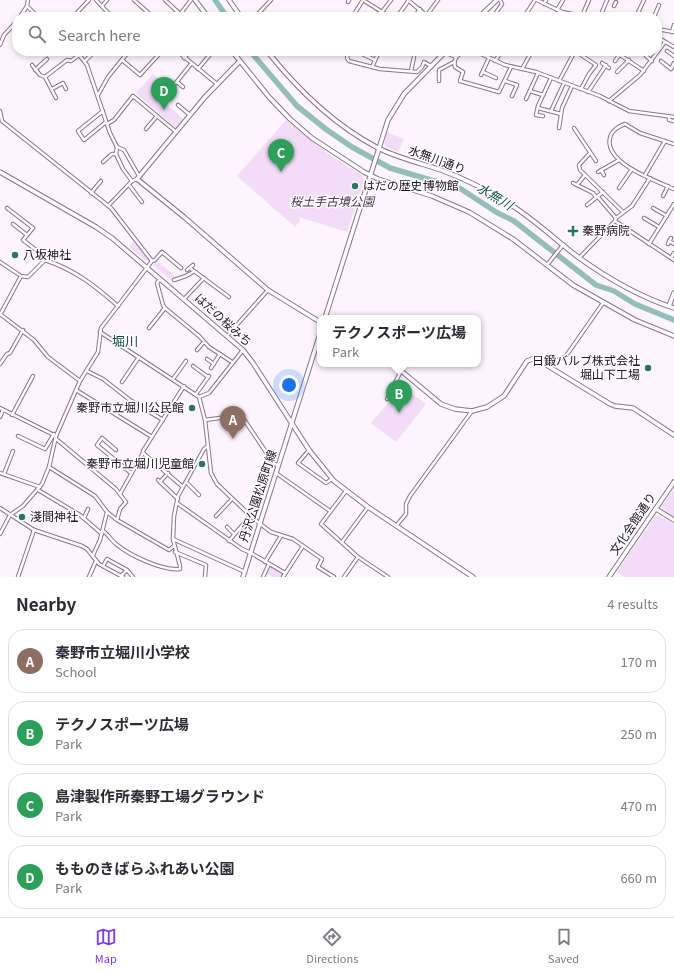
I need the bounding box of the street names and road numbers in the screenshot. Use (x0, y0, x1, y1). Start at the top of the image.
street label: 水無川通り (406, 140, 469, 177)
street label: はだの桜みち (192, 289, 256, 349)
street label: 丹沢公園松原町線 (234, 447, 279, 544)
street label: 文化会館通り (605, 489, 659, 558)

